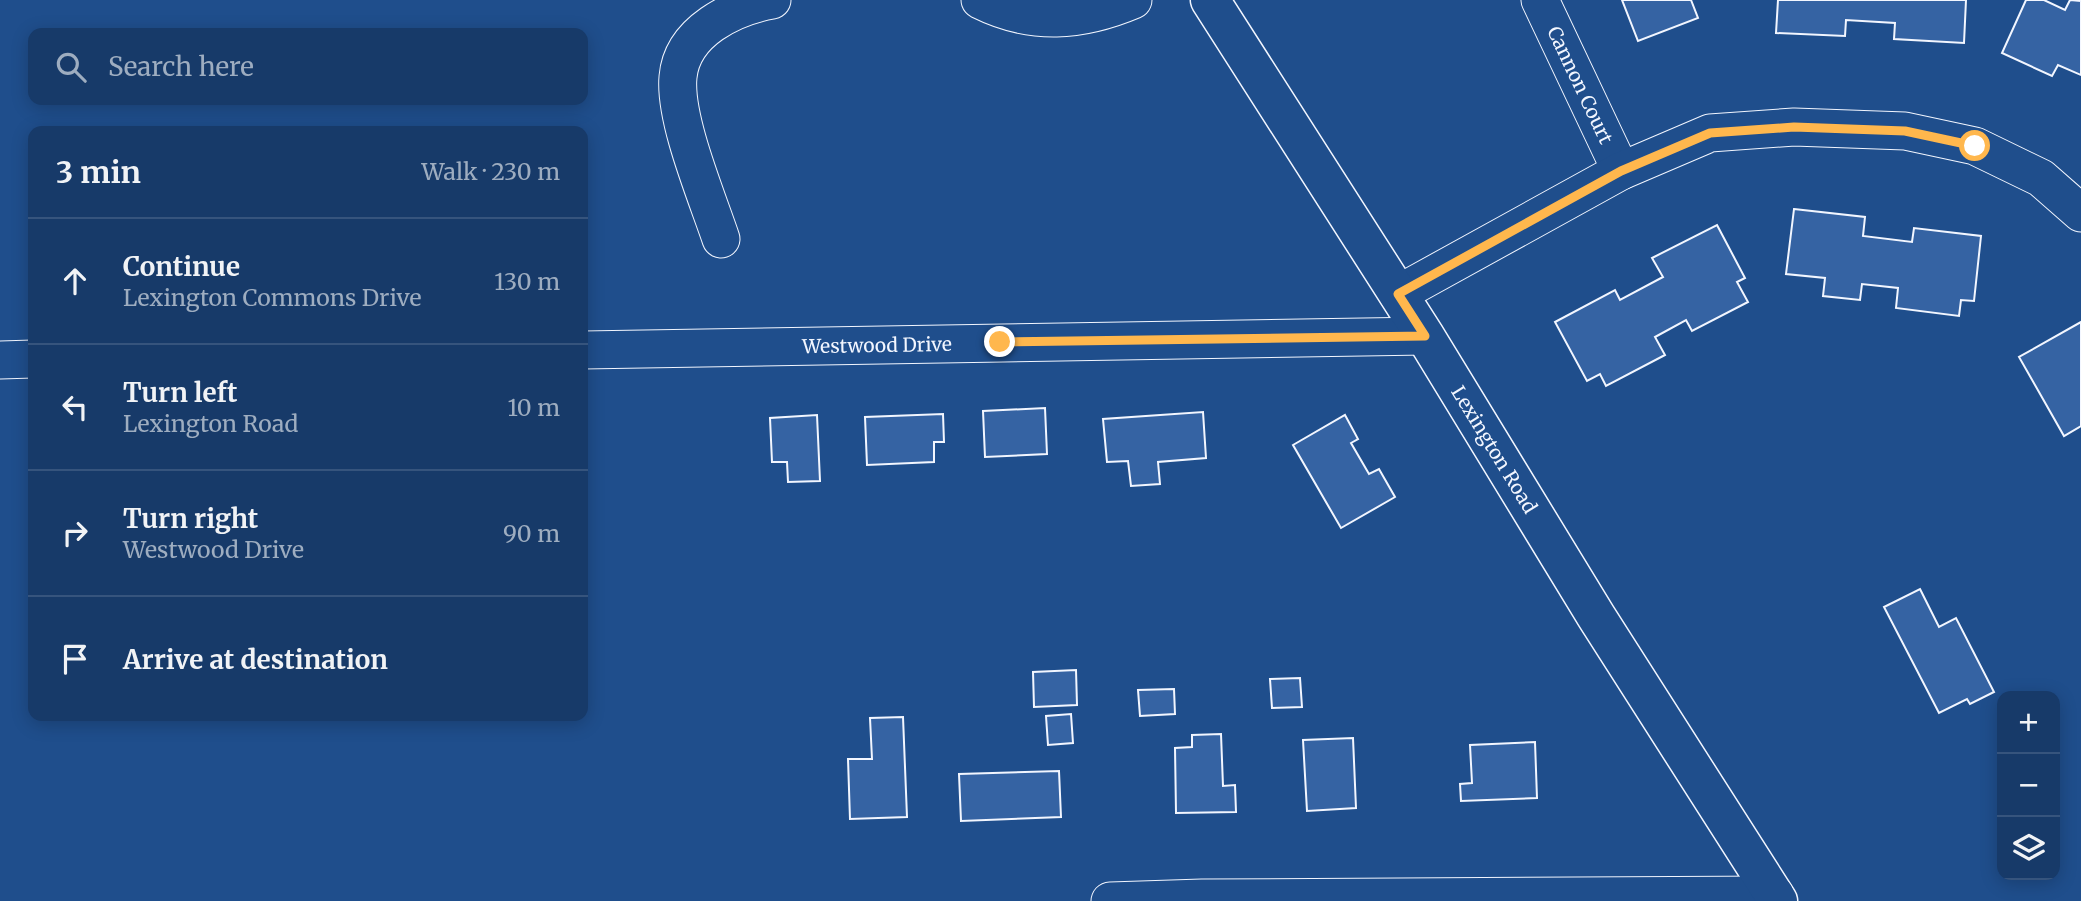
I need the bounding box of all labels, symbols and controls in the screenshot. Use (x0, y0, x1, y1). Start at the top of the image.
street label: Cannon Court (1542, 22, 1619, 148)
search box (28, 28, 588, 105)
icon: search (52, 48, 90, 86)
text: Search here (108, 50, 254, 83)
route start (1959, 130, 1990, 161)
text: 3 min (56, 153, 141, 191)
text: Walk · 230 m (421, 157, 560, 186)
text: Continue (123, 250, 240, 283)
icon: ahead (56, 262, 94, 300)
text: 130 m (494, 267, 560, 296)
text: Lexington Commons Drive (123, 283, 421, 312)
route end (984, 326, 1015, 357)
street label: Westwood Drive (801, 332, 952, 358)
text: Turn left (123, 376, 237, 409)
street label: Lexington Road (1446, 381, 1542, 518)
icon: left (56, 388, 94, 426)
text: 10 m (507, 393, 560, 422)
text: Lexington Road (123, 409, 298, 438)
text: Turn right (123, 502, 258, 535)
icon: right (56, 514, 94, 552)
text: 90 m (503, 519, 560, 548)
text: Westwood Drive (123, 535, 304, 564)
icon: arrive (56, 640, 94, 678)
text: Arrive at destination (123, 643, 388, 676)
map controls (1997, 691, 2060, 880)
button: + (1997, 691, 2060, 754)
button: − (1997, 754, 2060, 817)
button: layers (1997, 817, 2060, 880)

